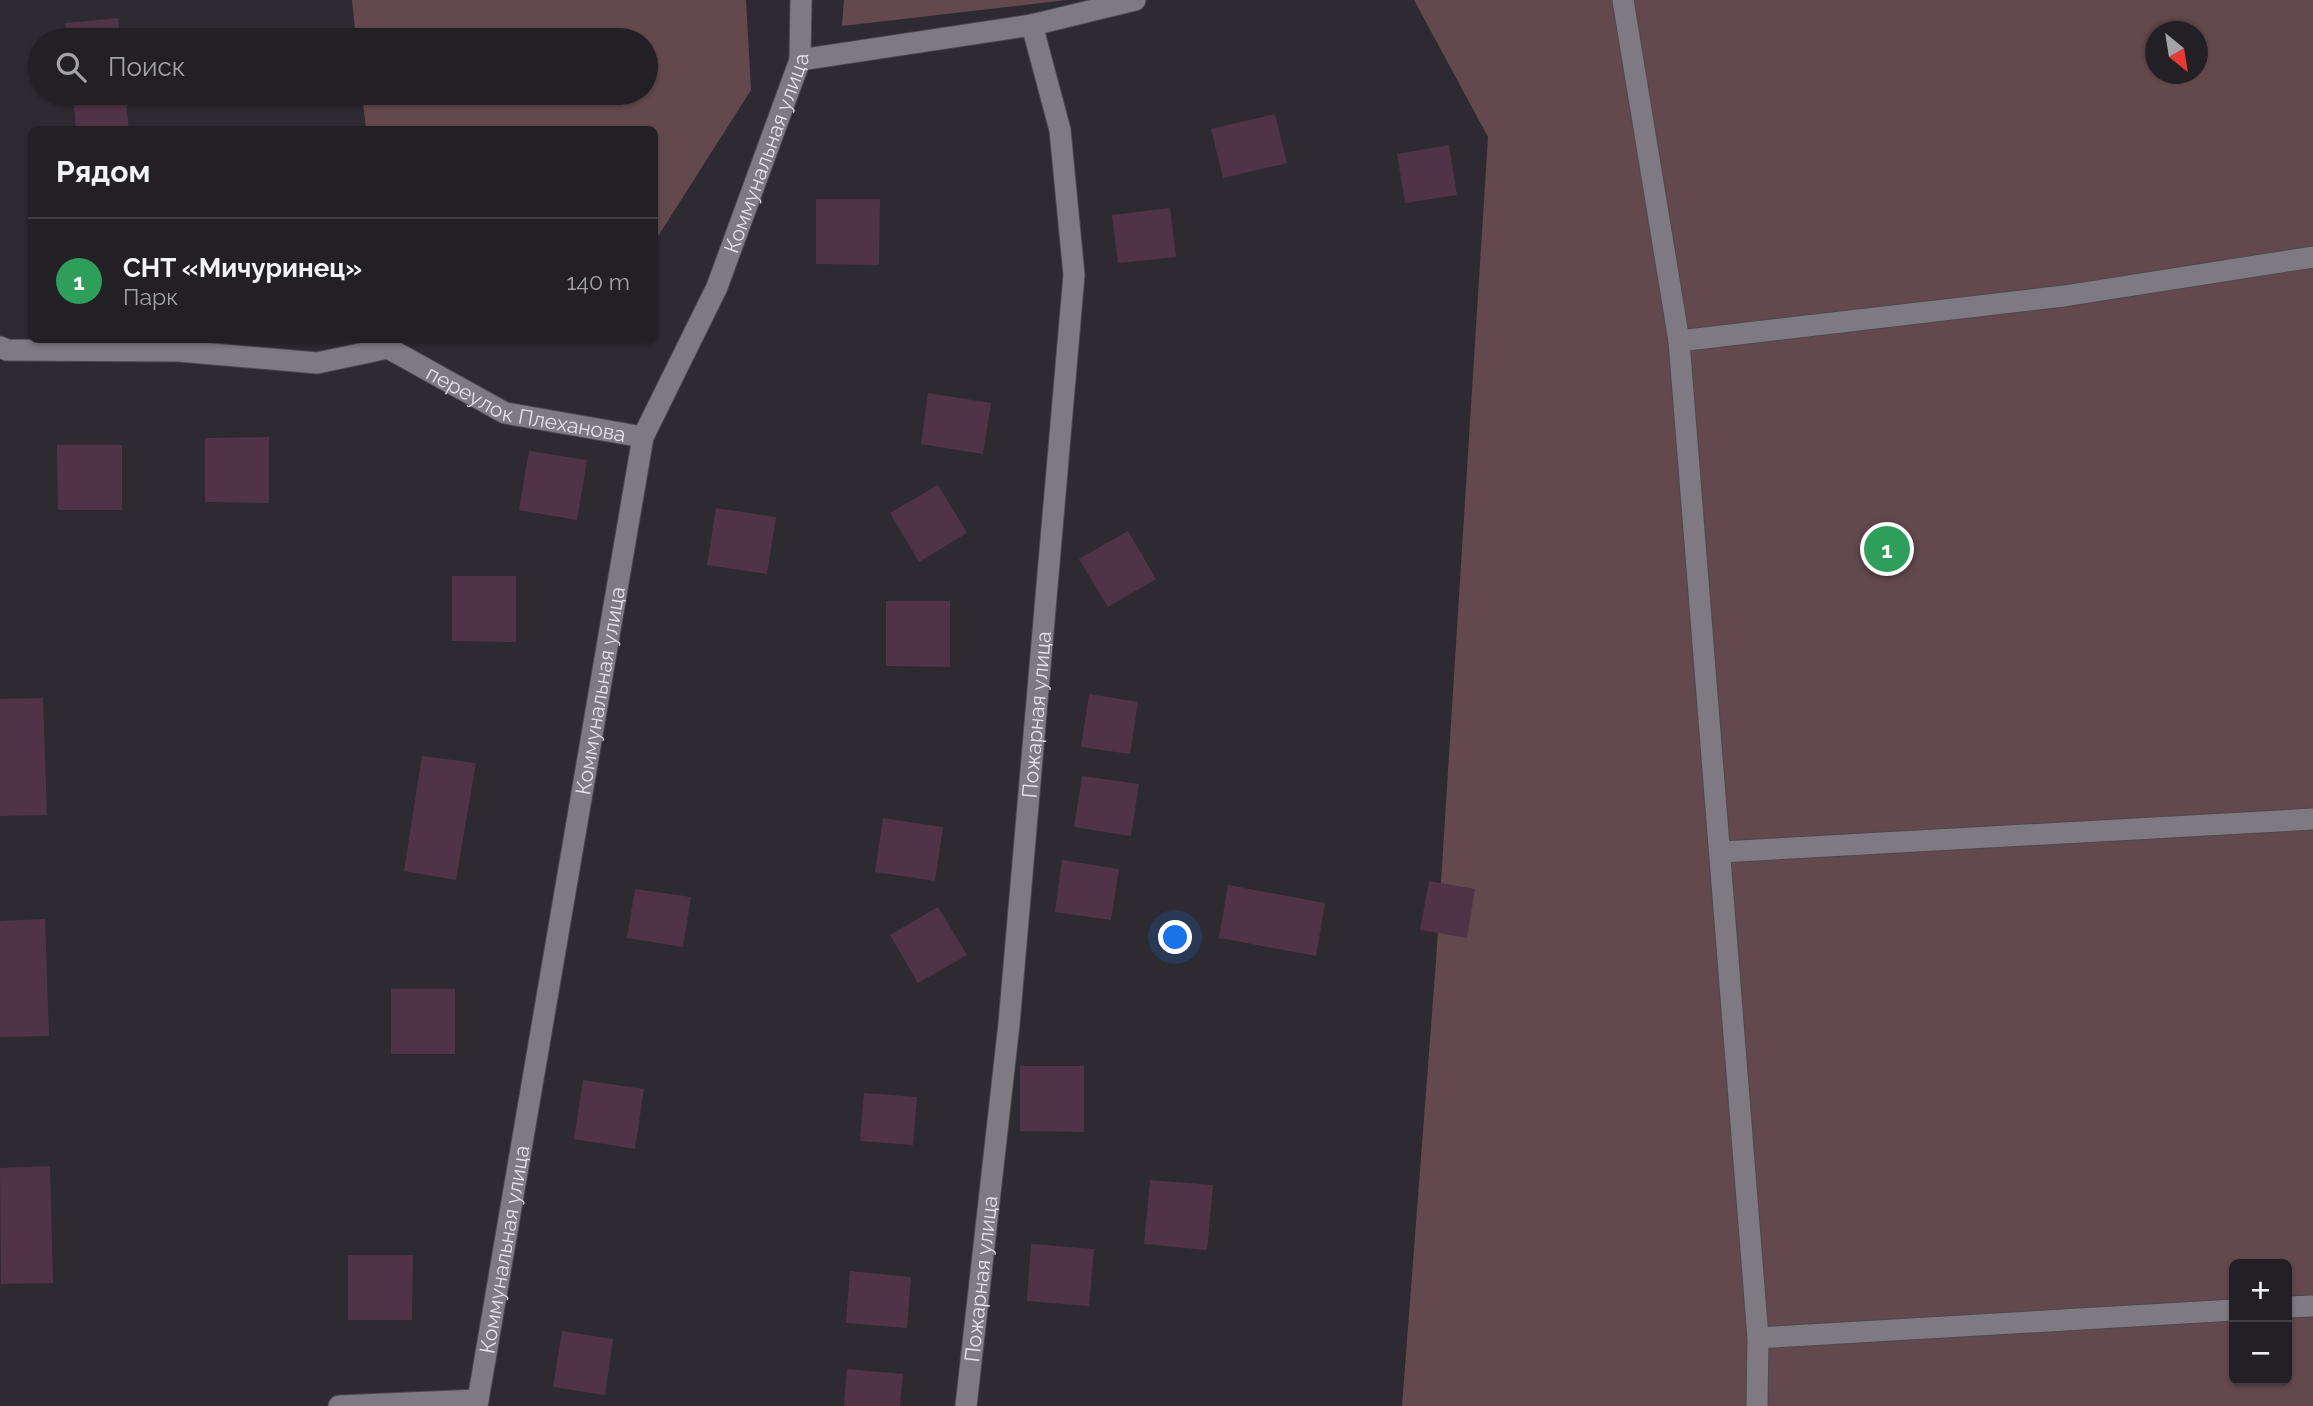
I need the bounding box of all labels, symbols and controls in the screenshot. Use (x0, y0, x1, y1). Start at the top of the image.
north arrow (2145, 21, 2208, 84)
search box (28, 28, 658, 105)
icon: search (52, 48, 90, 86)
text: Поиск (108, 52, 185, 82)
street label: Коммунальная улица (718, 53, 813, 256)
text: Рядом (56, 154, 150, 189)
text: СНТ «Мичуринец» (123, 253, 362, 283)
text: 1 (73, 268, 85, 295)
text: 140 m (567, 268, 630, 295)
text: Парк (123, 283, 178, 310)
street label: переулок Плеханова (422, 360, 628, 446)
pin: 1 (1864, 523, 1910, 575)
street label: Коммунальная улица (569, 584, 630, 796)
street label: Пожарная улица (1016, 630, 1056, 799)
your location (1158, 920, 1192, 954)
street label: Коммунальная улица (474, 1143, 534, 1355)
street label: Пожарная улица (959, 1194, 1002, 1363)
map controls (2229, 1259, 2292, 1385)
button: + (2229, 1259, 2292, 1322)
button: − (2229, 1322, 2292, 1385)

